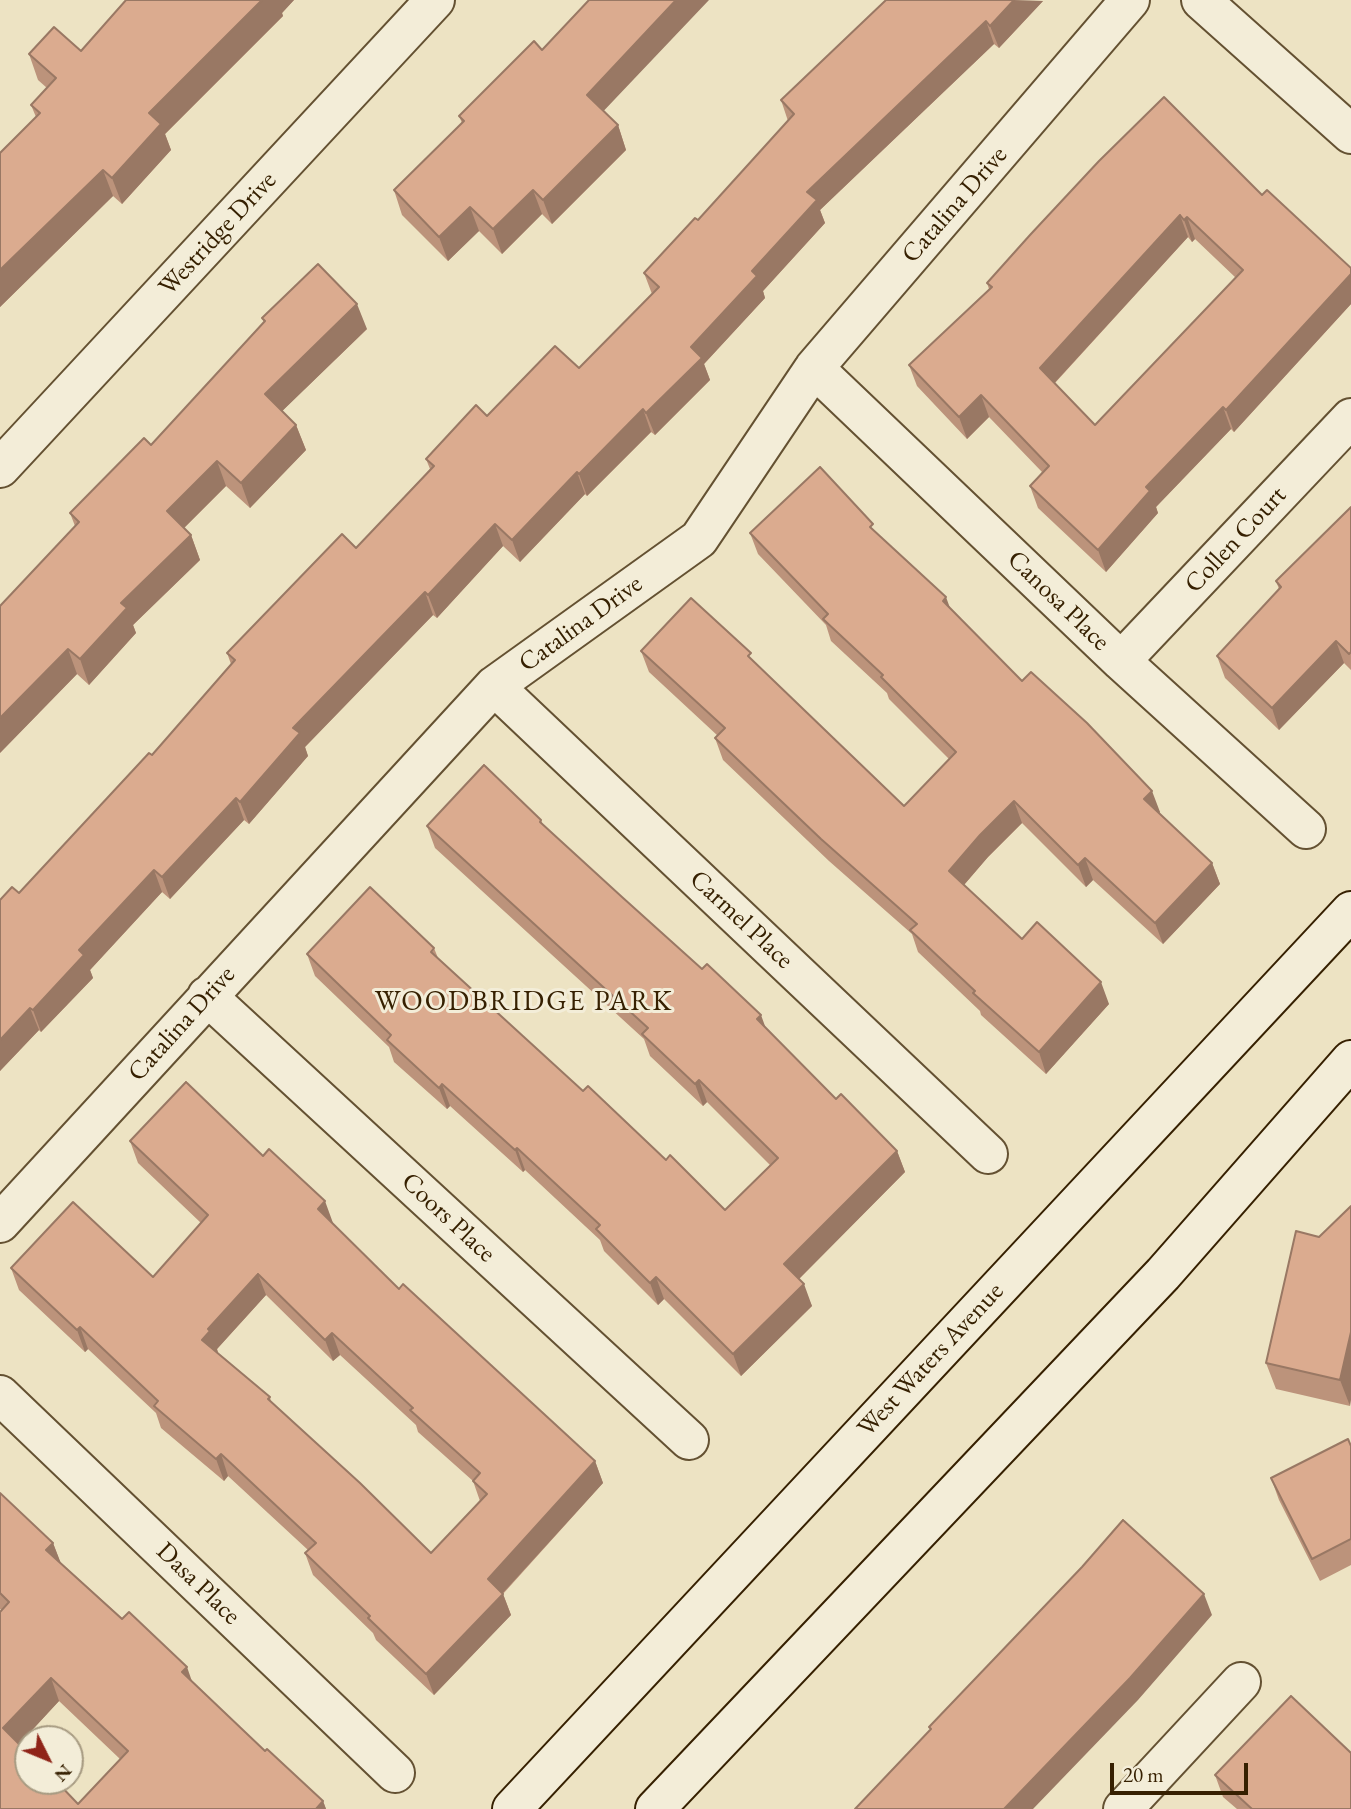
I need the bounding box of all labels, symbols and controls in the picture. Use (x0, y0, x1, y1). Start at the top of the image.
street label: Catalina Drive (896, 140, 1014, 270)
street label: Westridge Drive (153, 165, 283, 303)
street label: Collen Court (1179, 480, 1293, 600)
street label: Canosa Place (1000, 544, 1116, 658)
street label: Catalina Drive (513, 569, 649, 679)
street label: Carmel Place (683, 864, 799, 976)
street label: Catalina Drive (122, 960, 242, 1088)
district label: WOODBRIDGE PARK (377, 985, 671, 1019)
street label: Coors Place (394, 1166, 502, 1270)
street label: West Waters Avenue (851, 1276, 1011, 1444)
street label: Dasa Place (149, 1536, 247, 1632)
north arrow (14, 1725, 84, 1795)
scale bar (1113, 1750, 1251, 1794)
text: N (49, 1759, 78, 1787)
text: 20 m (1123, 1761, 1164, 1788)

